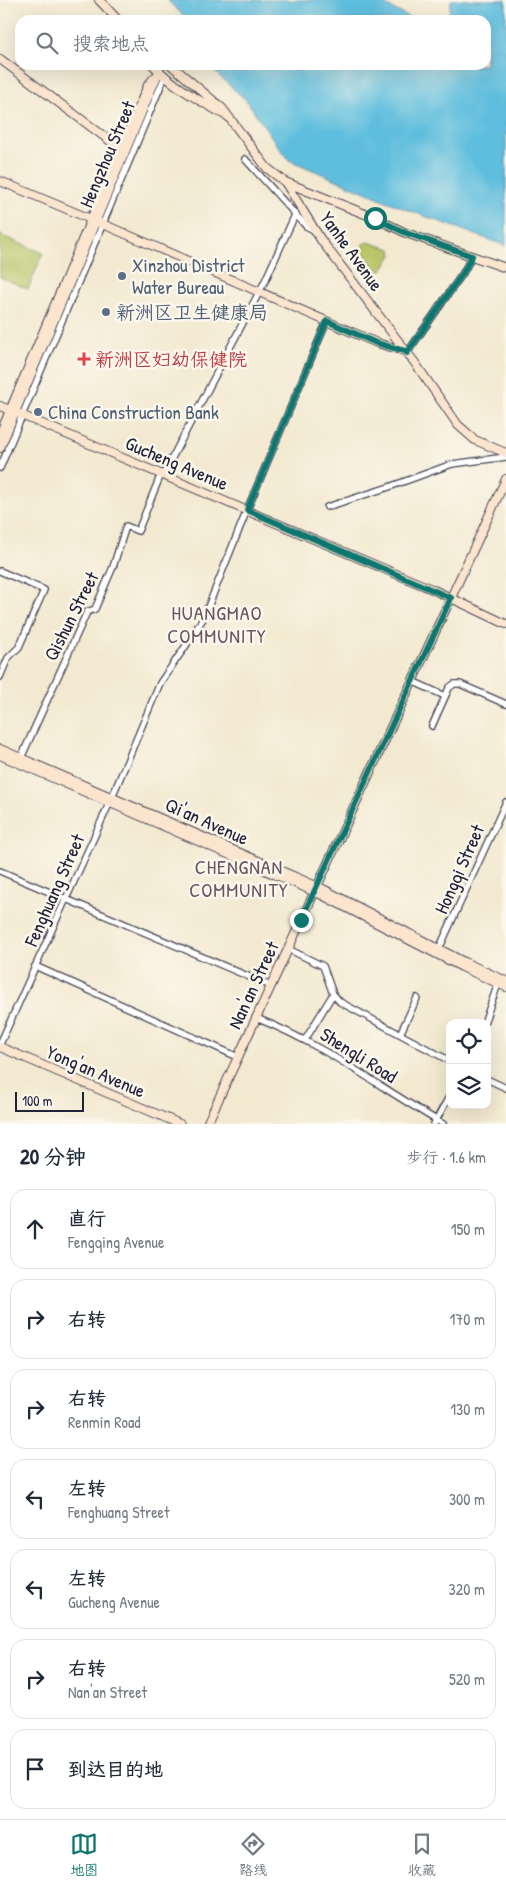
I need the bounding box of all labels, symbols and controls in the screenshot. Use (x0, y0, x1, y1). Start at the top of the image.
search box (15, 15, 491, 70)
icon: search (33, 29, 61, 57)
text: 搜索地点 (73, 30, 149, 56)
street label: Hengzhou Street (73, 96, 141, 211)
street label: Yanhe Avenue (314, 206, 390, 296)
route start (364, 207, 387, 230)
place label: Xinzhou District Water Bureau (132, 252, 245, 300)
marker: Xinzhou District Water Bureau (116, 270, 128, 282)
place label: 新洲区卫生健康局 (116, 299, 268, 325)
marker: 新洲区卫生健康局 (100, 306, 112, 318)
place label: 新洲区妇幼保健院 (95, 346, 247, 372)
marker: 新洲区妇幼保健院 (77, 352, 91, 366)
place label: China Construction Bank (48, 399, 219, 425)
marker: China Construction Bank (32, 406, 44, 418)
street label: Gucheng Avenue (122, 430, 233, 496)
street label: Qishun Street (37, 567, 105, 665)
district label: HUANGMAO COMMUNITY (167, 599, 267, 649)
street label: Qi'an Avenue (161, 791, 253, 851)
street label: Hongqi Street (428, 820, 490, 918)
street label: Fenghuang Street (17, 829, 91, 951)
district label: CHENGNAN COMMUNITY (189, 853, 289, 903)
route end (290, 909, 313, 932)
street label: Nan'an Street (221, 937, 285, 1033)
map controls (446, 1019, 491, 1109)
button: locate (446, 1019, 491, 1064)
street label: Shengli Road (316, 1021, 403, 1089)
street label: Yong'an Avenue (43, 1039, 150, 1104)
button: layers (446, 1064, 491, 1109)
scale bar (15, 1089, 84, 1112)
text: 100 m (22, 1091, 52, 1110)
text: 20 分钟 (20, 1142, 86, 1171)
text: 步行 · 1.6 km (407, 1146, 486, 1168)
text: 直行 (68, 1205, 106, 1231)
icon: ahead (21, 1215, 49, 1243)
text: 150 m (451, 1218, 485, 1240)
text: Fengqing Avenue (68, 1231, 164, 1253)
icon: right (21, 1305, 49, 1333)
text: 右转 (68, 1306, 106, 1332)
text: 170 m (450, 1308, 485, 1330)
text: 右转 (68, 1385, 106, 1411)
icon: right (21, 1395, 49, 1423)
text: 130 m (450, 1398, 485, 1420)
text: Renmin Road (68, 1411, 140, 1433)
text: 左转 (68, 1475, 106, 1501)
icon: left (21, 1485, 49, 1513)
text: 300 m (449, 1488, 485, 1510)
text: Fenghuang Street (68, 1501, 169, 1523)
text: 左转 (68, 1565, 106, 1591)
icon: left (21, 1575, 49, 1603)
text: 320 m (449, 1578, 485, 1600)
text: Gucheng Avenue (68, 1591, 160, 1613)
text: 右转 (68, 1655, 106, 1681)
icon: right (21, 1665, 49, 1693)
text: 520 m (449, 1668, 485, 1690)
text: Nan'an Street (68, 1681, 147, 1703)
icon: arrive (21, 1755, 49, 1783)
text: 到达目的地 (68, 1756, 163, 1782)
tab: 地图 (70, 1830, 98, 1879)
tab: 路线 (239, 1830, 267, 1879)
tab: 收藏 (408, 1830, 436, 1879)

